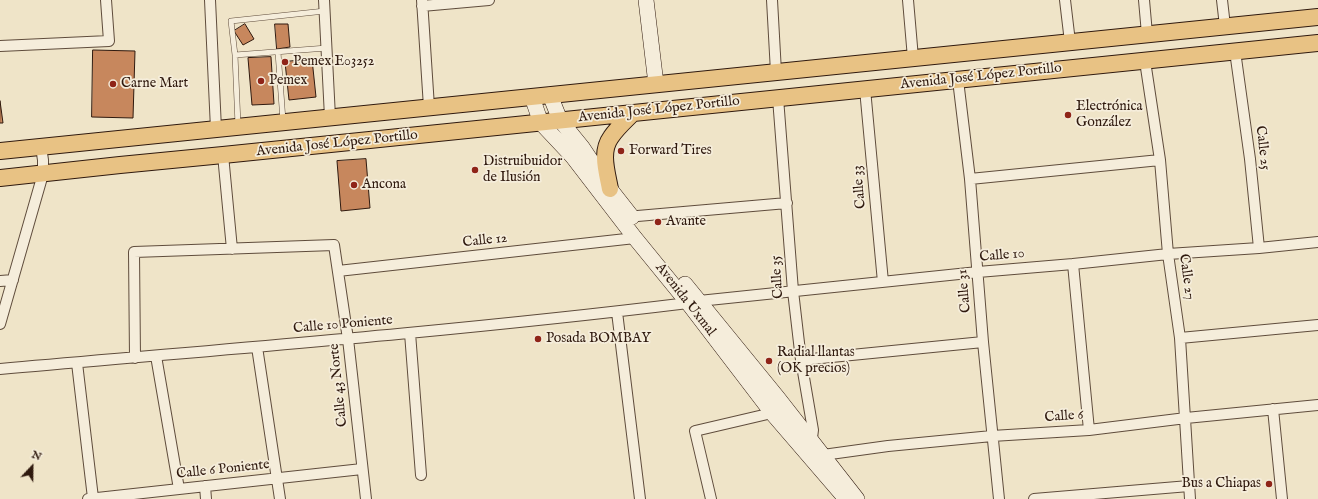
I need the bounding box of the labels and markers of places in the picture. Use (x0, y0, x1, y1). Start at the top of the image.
place label: Pemex E03252 (293, 54, 374, 70)
marker: Pemex E03252 (280, 57, 290, 67)
place label: Pemex (269, 73, 307, 89)
place label: Carne Mart (121, 76, 188, 92)
marker: Pemex (256, 76, 266, 86)
marker: Carne Mart (108, 79, 118, 89)
place label: Electrónica González (1076, 99, 1143, 132)
marker: Electrónica González (1063, 110, 1073, 120)
place label: Forward Tires (629, 143, 712, 159)
marker: Forward Tires (616, 146, 626, 156)
place label: Distruibuidor de Ilusión (483, 154, 562, 186)
marker: Distruibuidor de Ilusión (470, 165, 480, 175)
place label: Ancona (362, 177, 406, 193)
marker: Ancona (349, 180, 359, 190)
place label: Avante (666, 214, 706, 230)
marker: Avante (653, 217, 663, 227)
place label: Posada BOMBAY (546, 331, 651, 347)
marker: Posada BOMBAY (533, 334, 543, 344)
place label: Radial llantas (OK precios) (777, 345, 855, 378)
marker: Radial llantas (OK precios) (764, 356, 774, 366)
place label: Bus a Chiapas (1182, 476, 1261, 492)
marker: Bus a Chiapas (1264, 479, 1274, 489)

